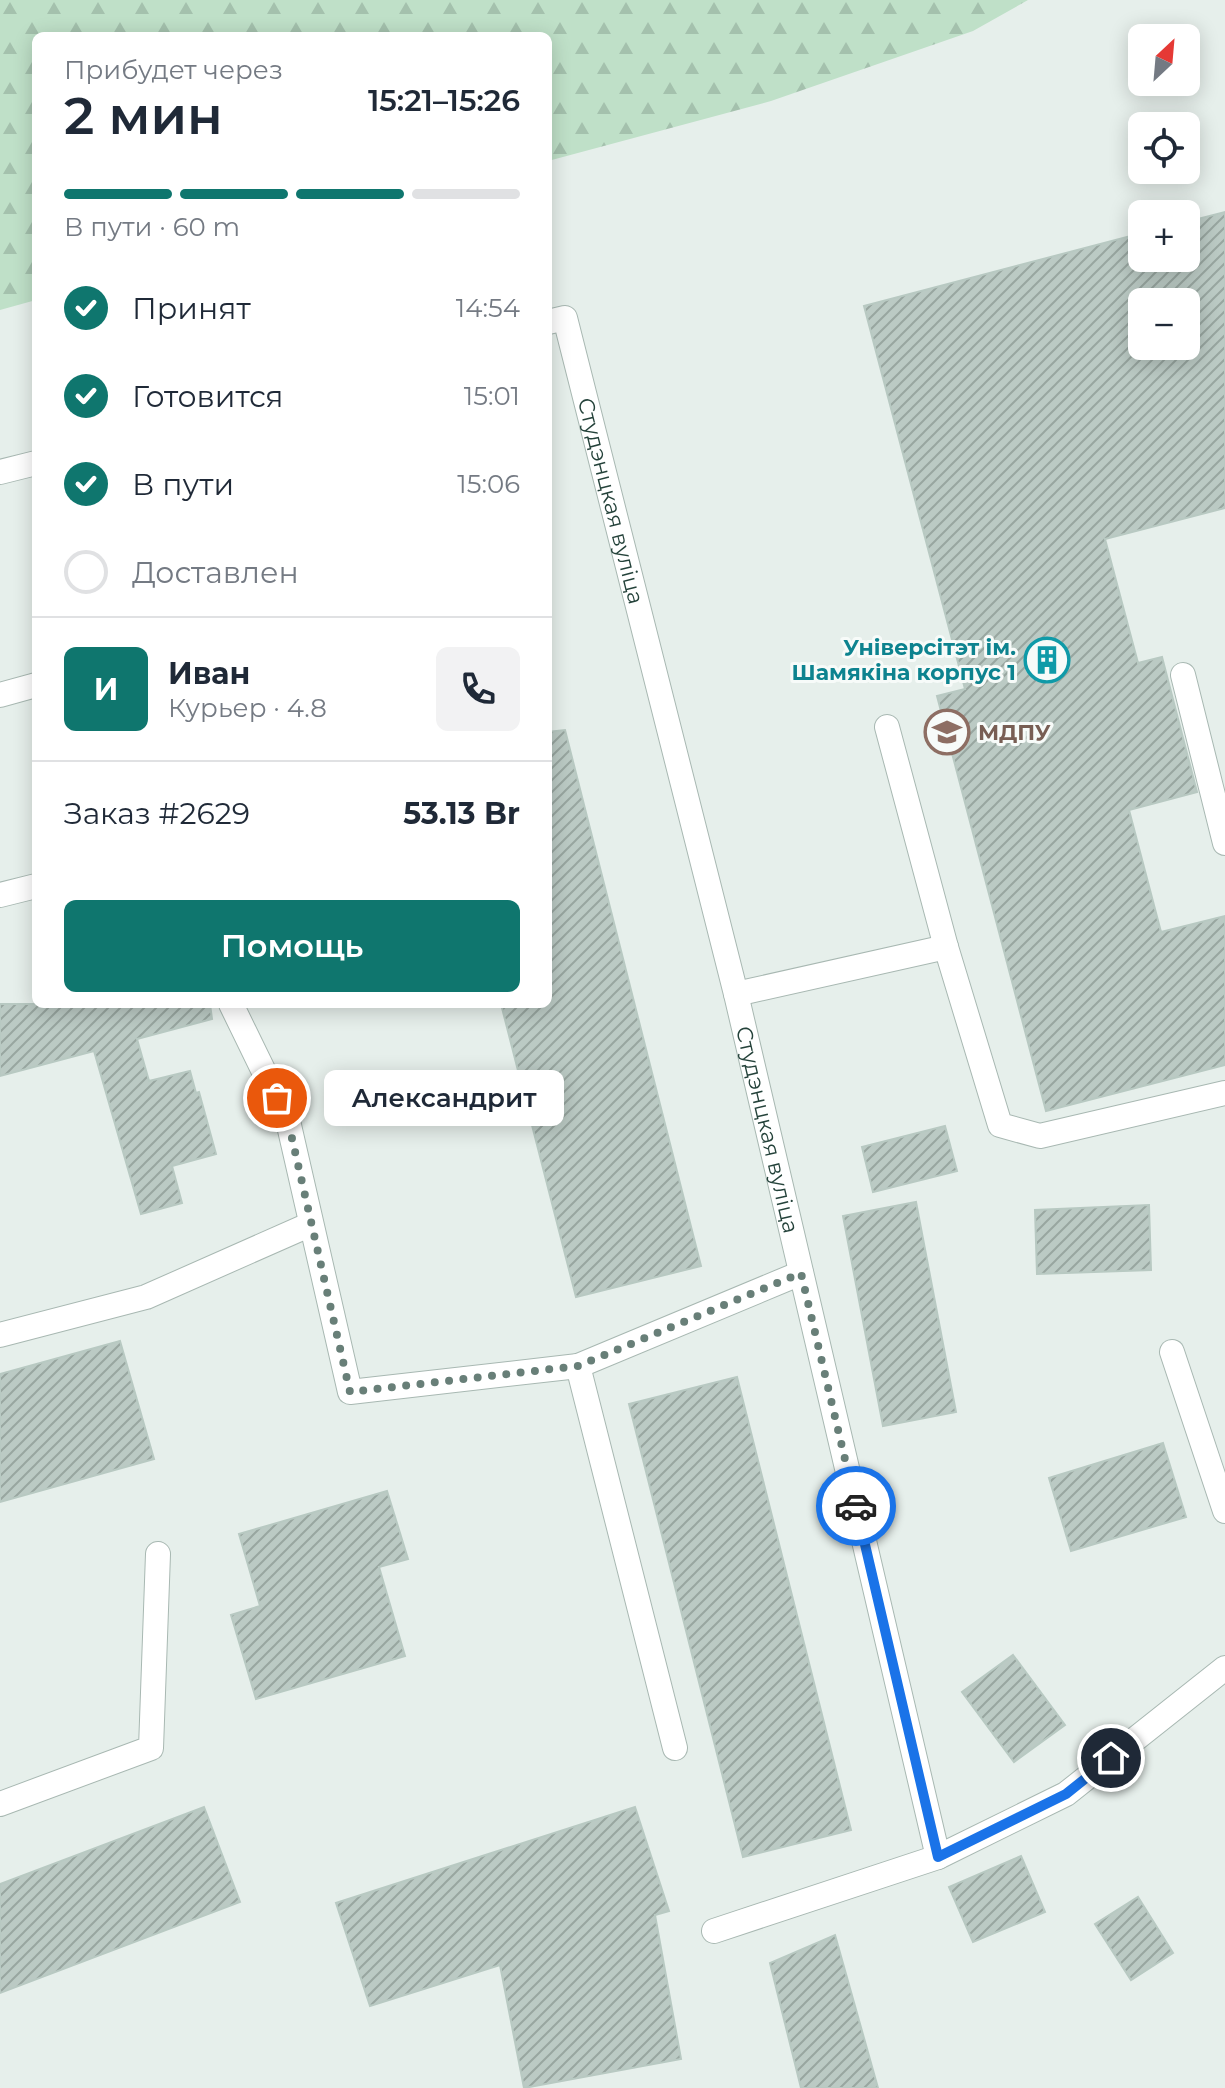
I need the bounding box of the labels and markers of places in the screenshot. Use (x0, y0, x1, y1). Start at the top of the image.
place label: Універсітэт ім. Шамякіна корпус 1 (792, 634, 1016, 686)
building icon: Універсітэт ім. Шамякіна корпус 1 (1023, 636, 1071, 684)
school or university icon: МДПУ (923, 708, 971, 756)
place label: МДПУ (978, 719, 1051, 746)
pin (243, 1064, 311, 1132)
callout: Александрит (325, 1070, 565, 1126)
pin (1077, 1724, 1145, 1792)

